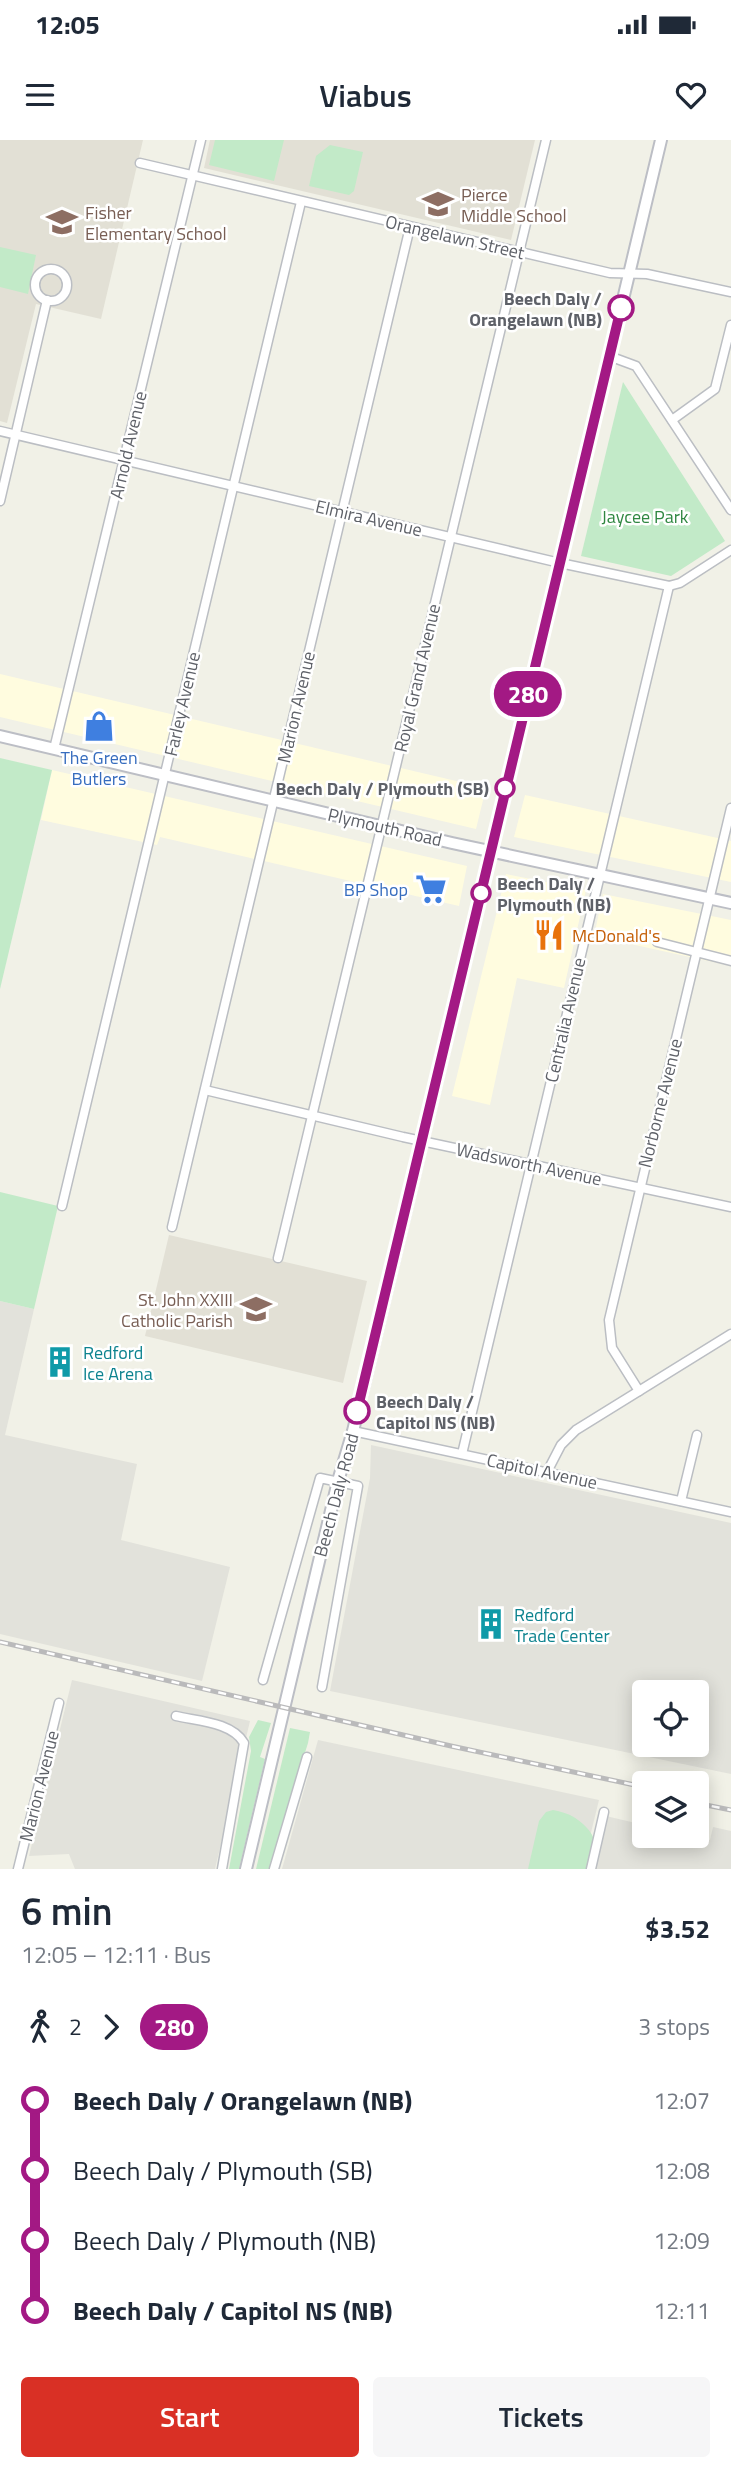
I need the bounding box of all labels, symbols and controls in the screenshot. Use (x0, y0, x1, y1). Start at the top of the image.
text: 12:05 (35, 5, 100, 44)
text: Viabus (319, 71, 412, 119)
icon: menu (21, 76, 59, 114)
icon: heart (672, 76, 710, 114)
place label: Pierce Middle School (461, 181, 567, 229)
school or university icon: Pierce Middle School (421, 187, 455, 221)
place label: Fisher Elementary School (85, 199, 227, 247)
school or university icon: Fisher Elementary School (45, 205, 79, 239)
street label: Orangelawn Street (383, 208, 528, 266)
place label: Beech Daly / Orangelawn (NB) (469, 285, 602, 333)
marker: Beech Daly / Orangelawn (NB) (608, 295, 634, 321)
street label: Arnold Avenue (102, 388, 154, 502)
street label: Elmira Avenue (313, 493, 425, 543)
park label: Jaycee Park (602, 503, 689, 530)
street label: Royal Grand Avenue (387, 601, 447, 755)
street label: Farley Avenue (157, 649, 207, 759)
street label: Marion Avenue (270, 649, 322, 765)
line badge: 280 (488, 671, 568, 717)
text: 280 (508, 676, 548, 712)
shop icon: The Green Butlers (82, 709, 116, 743)
place label: The Green Butlers (60, 744, 138, 792)
place label: Beech Daly / Plymouth (SB) (275, 775, 489, 802)
marker: Beech Daly / Plymouth (SB) (495, 778, 515, 798)
street label: Plymouth Road (325, 801, 445, 853)
place label: Beech Daly / Plymouth (NB) (497, 870, 611, 918)
supermarket icon: BP Shop (414, 872, 448, 906)
place label: BP Shop (344, 876, 408, 903)
marker: Beech Daly / Plymouth (NB) (471, 883, 491, 903)
restaurant icon: McDonald's (532, 918, 566, 952)
place label: McDonald's (572, 922, 660, 949)
street label: Centralia Avenue (538, 955, 592, 1085)
street label: Norborne Avenue (631, 1036, 689, 1170)
street label: Wadsworth Avenue (454, 1135, 604, 1193)
place label: St. John XXIII Catholic Parish (121, 1286, 233, 1334)
school or university icon: St. John XXIII Catholic Parish (239, 1292, 273, 1326)
place label: Redford Ice Arena (83, 1339, 153, 1387)
building icon: Redford Ice Arena (43, 1345, 77, 1379)
place label: Beech Daly / Capitol NS (NB) (376, 1388, 495, 1436)
marker: Beech Daly / Capitol NS (NB) (344, 1398, 370, 1424)
street label: Beech Daly Road (307, 1430, 365, 1560)
street label: Capitol Avenue (484, 1446, 600, 1496)
place label: Redford Trade Center (514, 1601, 610, 1649)
building icon: Redford Trade Center (474, 1607, 508, 1641)
map controls (632, 1680, 709, 1848)
button: locate (632, 1680, 709, 1757)
street label: Marion Avenue (12, 1728, 66, 1844)
button: layers (632, 1771, 709, 1848)
text: 6 min (21, 1882, 112, 1940)
text: $3.52 (645, 1909, 710, 1948)
text: 12:05 – 12:11 · Bus (21, 1937, 211, 1972)
icon: walk (21, 2008, 59, 2046)
icon: forward (92, 2008, 130, 2046)
text: 2 (69, 2009, 82, 2044)
text: 280 (154, 2009, 194, 2045)
text: 3 stops (638, 2009, 710, 2044)
text: Beech Daly / Orangelawn (NB) (73, 2081, 412, 2120)
text: 12:07 (653, 2083, 710, 2118)
text: Beech Daly / Plymouth (SB) (73, 2151, 373, 2190)
text: 12:08 (653, 2153, 710, 2188)
text: Beech Daly / Plymouth (NB) (73, 2221, 376, 2260)
text: 12:09 (653, 2223, 710, 2258)
text: Beech Daly / Capitol NS (NB) (73, 2291, 393, 2330)
text: 12:11 (653, 2293, 710, 2328)
button: Start (21, 2377, 359, 2457)
button: Tickets (373, 2377, 710, 2457)

